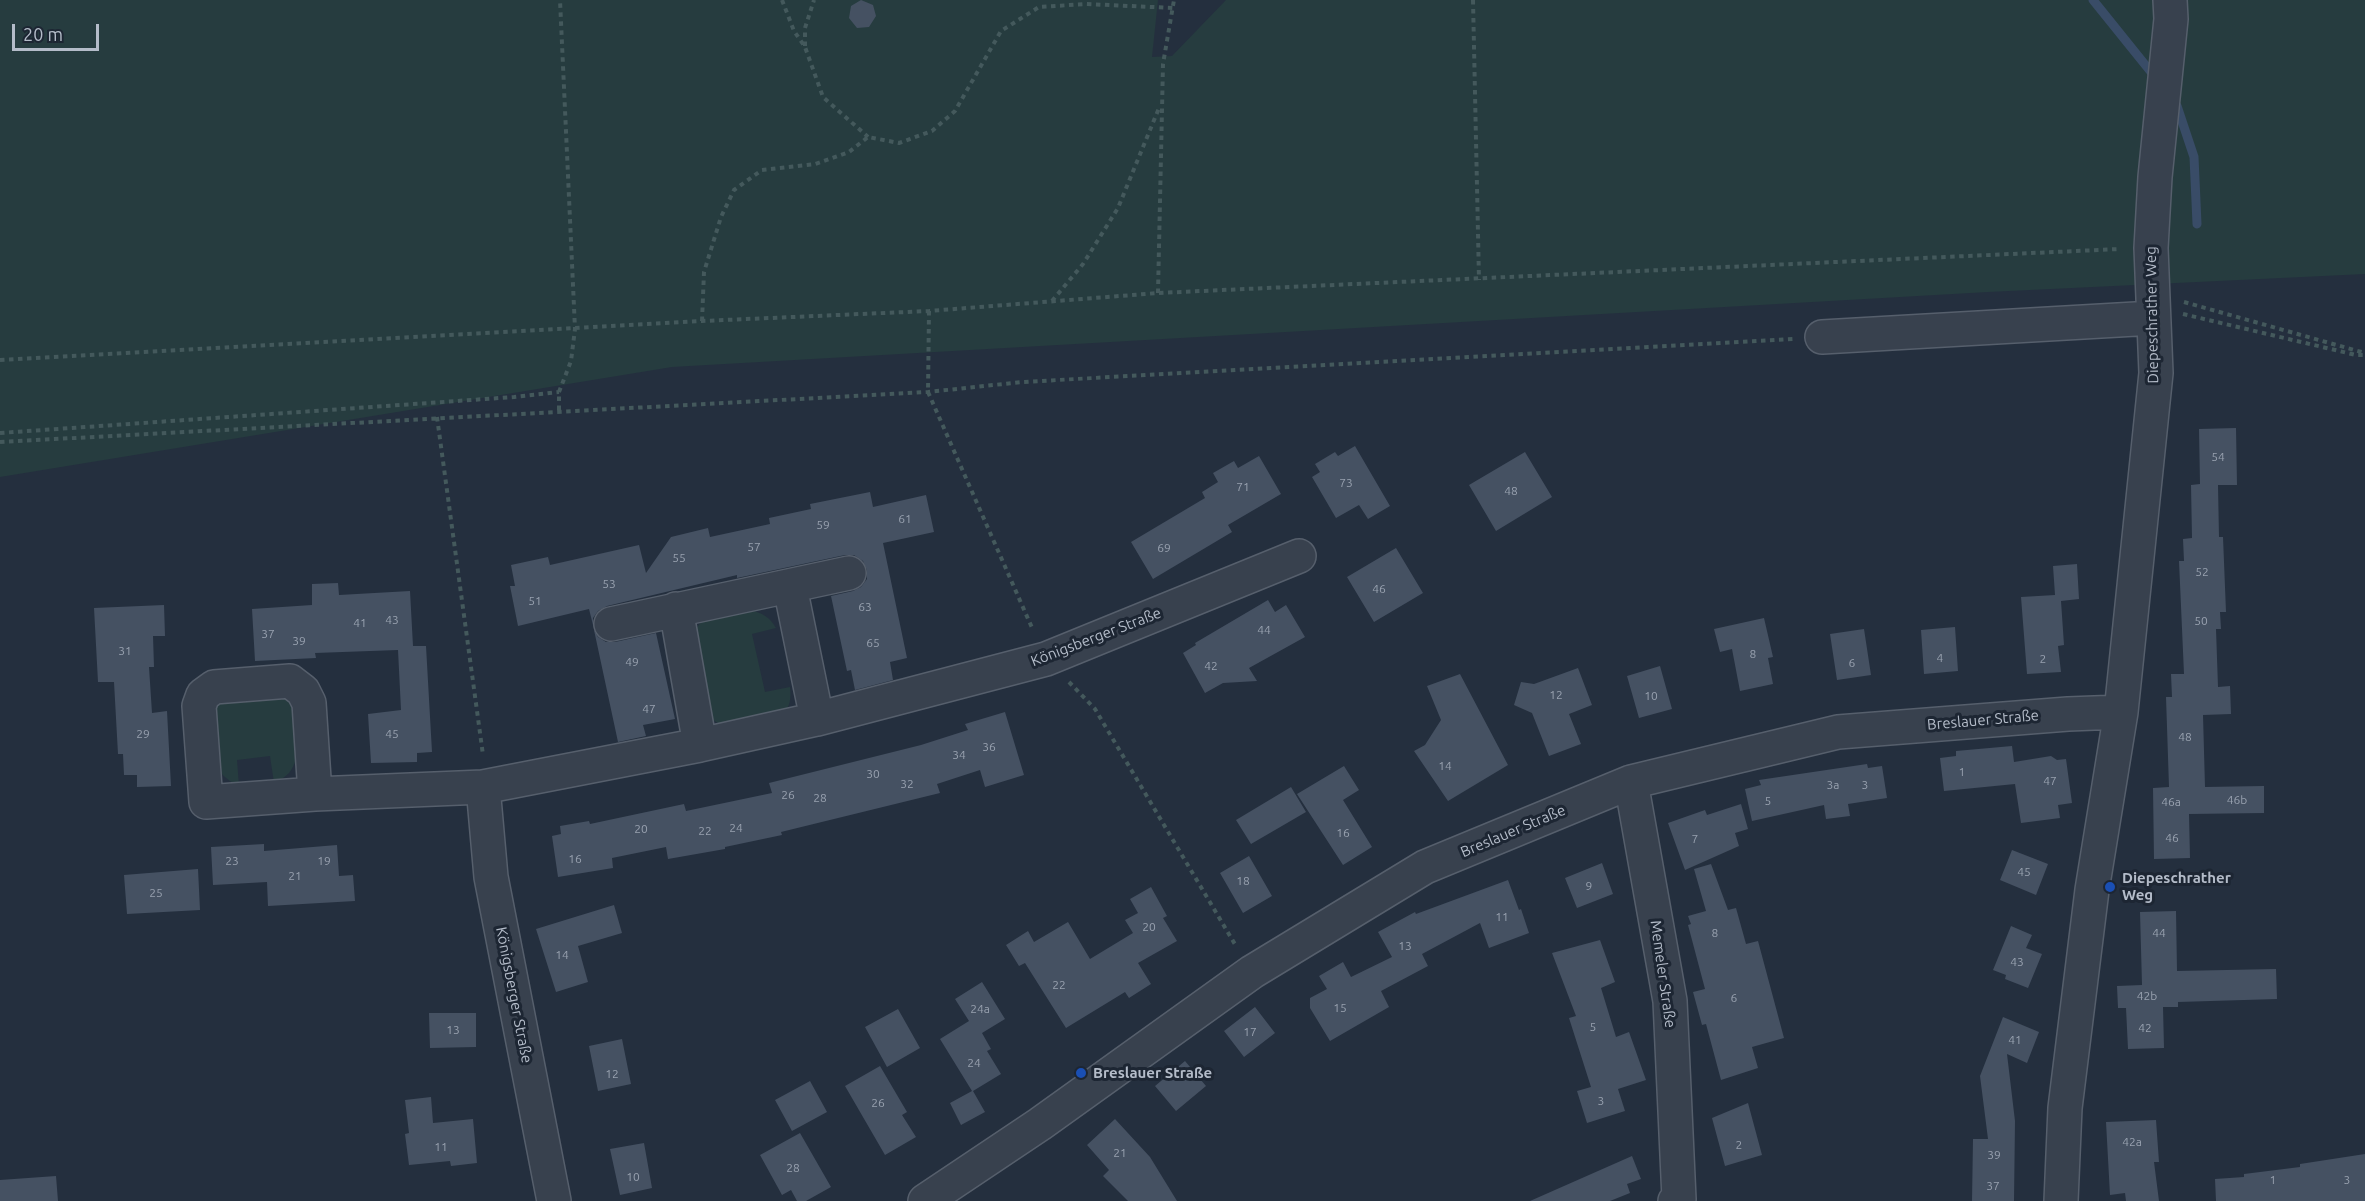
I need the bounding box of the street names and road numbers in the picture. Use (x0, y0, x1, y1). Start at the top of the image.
street label: Diepeschrather Weg (2142, 246, 2162, 384)
street label: Königsberger Straße (1028, 604, 1164, 670)
street label: Breslauer Straße (1926, 706, 2040, 734)
street label: Breslauer Straße (1458, 801, 1568, 861)
street label: Memeler Straße (1647, 919, 1679, 1029)
street label: Königsberger Straße (492, 925, 536, 1065)

